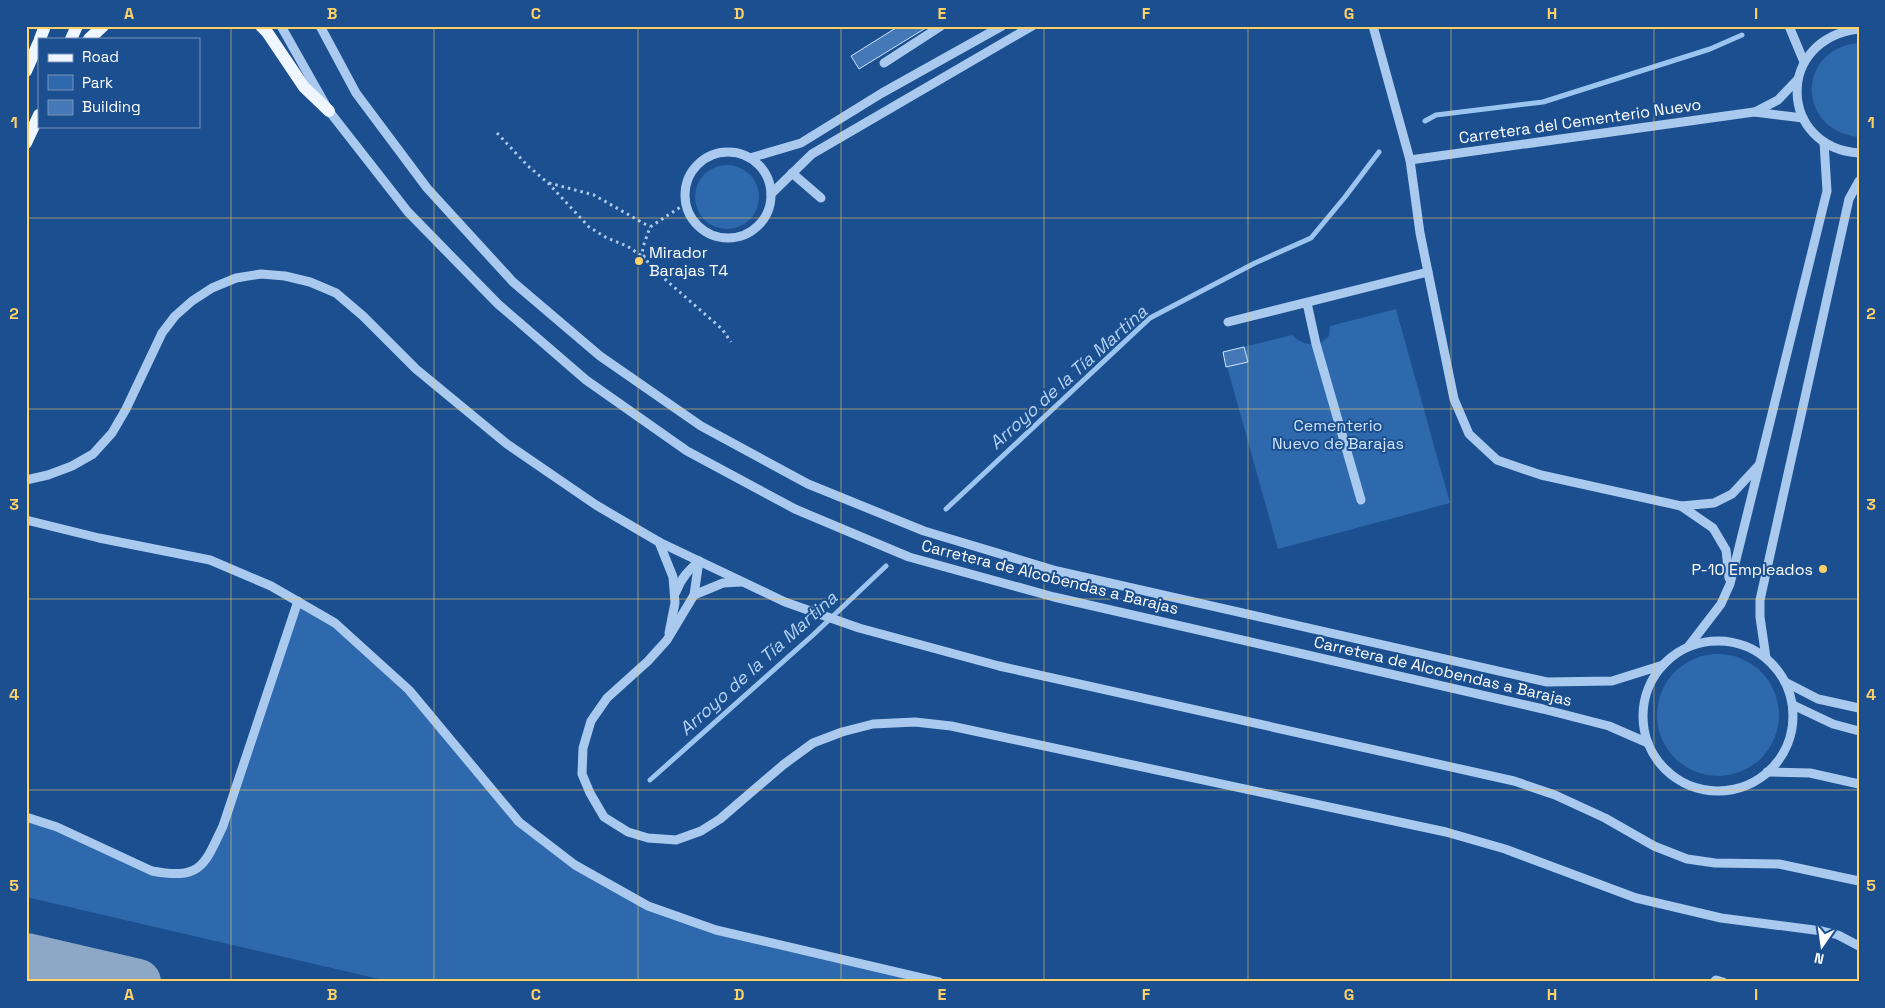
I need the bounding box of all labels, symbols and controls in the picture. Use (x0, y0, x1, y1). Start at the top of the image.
text: A (124, 3, 134, 24)
text: B (327, 3, 337, 24)
text: C (531, 3, 541, 24)
text: D (734, 3, 744, 24)
text: E (938, 3, 947, 24)
text: F (1142, 3, 1151, 24)
text: G (1344, 3, 1354, 24)
text: H (1547, 3, 1557, 24)
text: I (1754, 3, 1758, 24)
legend (38, 38, 200, 128)
text: Road (82, 47, 119, 66)
text: Park (82, 73, 113, 92)
street label: Carretera del Cementerio Nuevo (1457, 94, 1703, 148)
text: Building (82, 97, 141, 116)
text: 1 (10, 112, 18, 133)
text: 1 (1867, 112, 1875, 133)
place label: Mirador Barajas T4 (649, 242, 728, 281)
marker: Mirador Barajas T4 (633, 255, 645, 267)
water label: Arroyo de la Tía Martina (984, 300, 1152, 454)
text: 2 (9, 303, 19, 324)
text: 2 (1866, 303, 1876, 324)
park label: Cementerio Nuevo de Barajas (1272, 415, 1404, 454)
text: 3 (9, 494, 19, 515)
text: 3 (1866, 494, 1876, 515)
street label: Carretera de Alcobendas a Barajas (919, 535, 1181, 619)
place label: P-10 Empleados (1692, 559, 1813, 580)
marker: P-10 Empleados (1817, 563, 1829, 575)
water label: Arroyo de la Tía Martina (674, 586, 842, 740)
street label: Carretera de Alcobendas a Barajas (1312, 631, 1574, 711)
text: 4 (9, 684, 19, 705)
text: 4 (1866, 684, 1876, 705)
text: 5 (9, 875, 19, 896)
text: 5 (1866, 875, 1876, 896)
north arrow (1798, 920, 1848, 970)
text: N (1812, 949, 1826, 968)
text: A (124, 984, 134, 1005)
text: B (327, 984, 337, 1005)
text: C (531, 984, 541, 1005)
text: D (734, 984, 744, 1005)
text: E (938, 984, 947, 1005)
text: F (1142, 984, 1151, 1005)
text: G (1344, 984, 1354, 1005)
text: H (1547, 984, 1557, 1005)
text: I (1754, 984, 1758, 1005)

